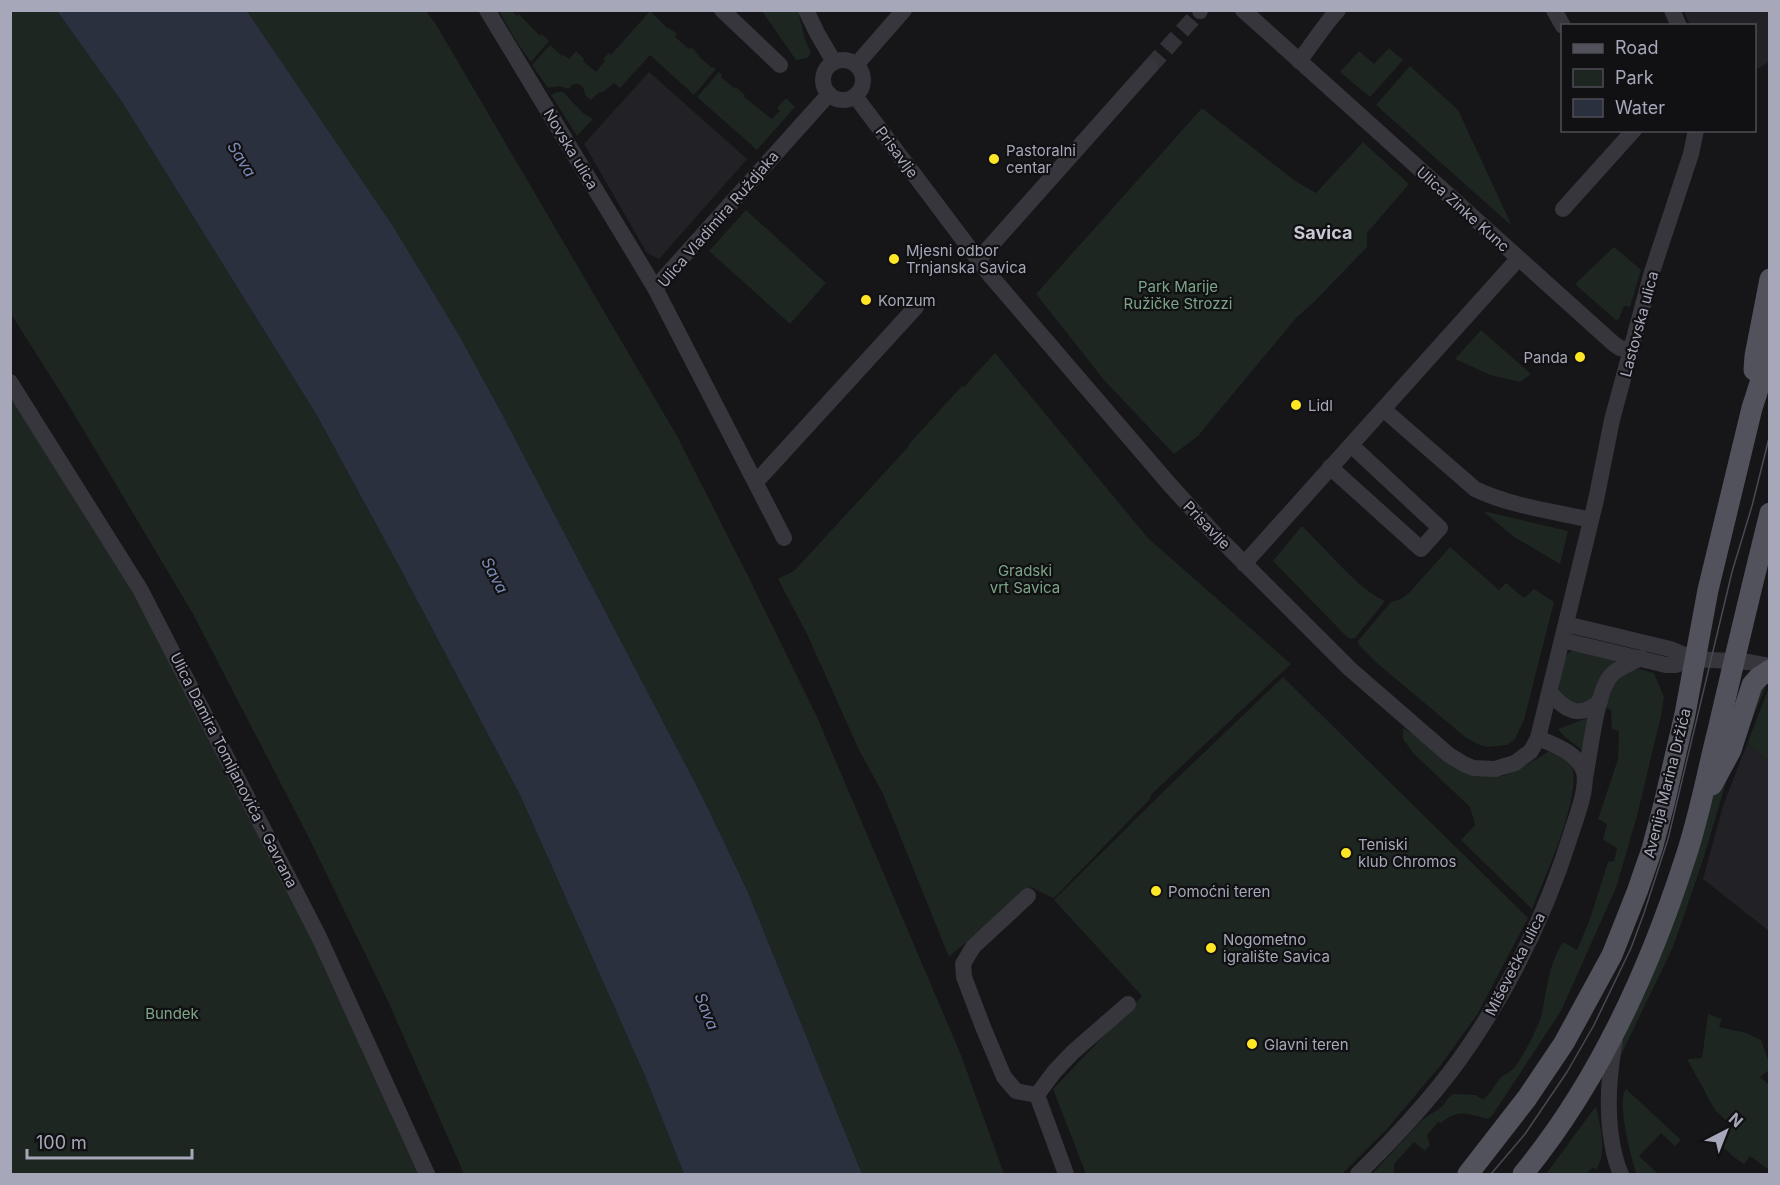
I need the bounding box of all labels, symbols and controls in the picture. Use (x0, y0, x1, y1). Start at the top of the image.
legend (1561, 24, 1756, 132)
text: Road (1615, 37, 1658, 58)
text: Park (1615, 67, 1654, 88)
text: Water (1615, 97, 1665, 118)
street label: Novska ulica (540, 105, 602, 193)
street label: Prisavlje (871, 122, 923, 182)
water label: Sava (223, 137, 261, 181)
place label: Pastoralni centar (1006, 141, 1076, 177)
street label: Ulica Vladimira Ruždjaka (654, 147, 782, 291)
marker: Pastoralni centar (987, 152, 1001, 166)
street label: Ulica Zinke Kunc (1413, 162, 1513, 256)
district label: Savica (1294, 222, 1352, 243)
place label: Mjesni odbor Trnjanska Savica (906, 241, 1026, 277)
marker: Mjesni odbor Trnjanska Savica (887, 252, 901, 266)
street label: Lastovska ulica (1616, 269, 1662, 379)
park label: Park Marije Ružičke Strozzi (1124, 277, 1232, 313)
place label: Konzum (878, 291, 936, 310)
marker: Konzum (859, 293, 873, 307)
place label: Panda (1524, 348, 1568, 367)
marker: Panda (1573, 350, 1587, 364)
place label: Lidl (1308, 396, 1333, 415)
marker: Lidl (1289, 398, 1303, 412)
street label: Prisavlje (1179, 497, 1235, 553)
water label: Sava (477, 553, 513, 597)
park label: Gradski vrt Savica (990, 561, 1060, 597)
street label: Ulica Damira Tomljanovića - Gavrana (166, 649, 302, 891)
street label: Avenija Marina Držića (1639, 706, 1695, 860)
place label: Teniski klub Chromos (1358, 835, 1456, 871)
marker: Teniski klub Chromos (1339, 846, 1353, 860)
place label: Pomoćni teren (1168, 882, 1270, 901)
marker: Pomoćni teren (1149, 884, 1163, 898)
street label: Miševečka ulica (1481, 909, 1549, 1019)
place label: Nogometno igralište Savica (1223, 930, 1330, 966)
marker: Nogometno igralište Savica (1204, 941, 1218, 955)
water label: Sava (691, 989, 724, 1033)
park label: Bundek (145, 1004, 200, 1023)
place label: Glavni teren (1264, 1035, 1349, 1054)
marker: Glavni teren (1245, 1037, 1259, 1051)
north arrow (1696, 1101, 1756, 1161)
text: N (1725, 1108, 1747, 1131)
scale bar (27, 1122, 192, 1160)
text: 100 m (36, 1132, 87, 1153)

